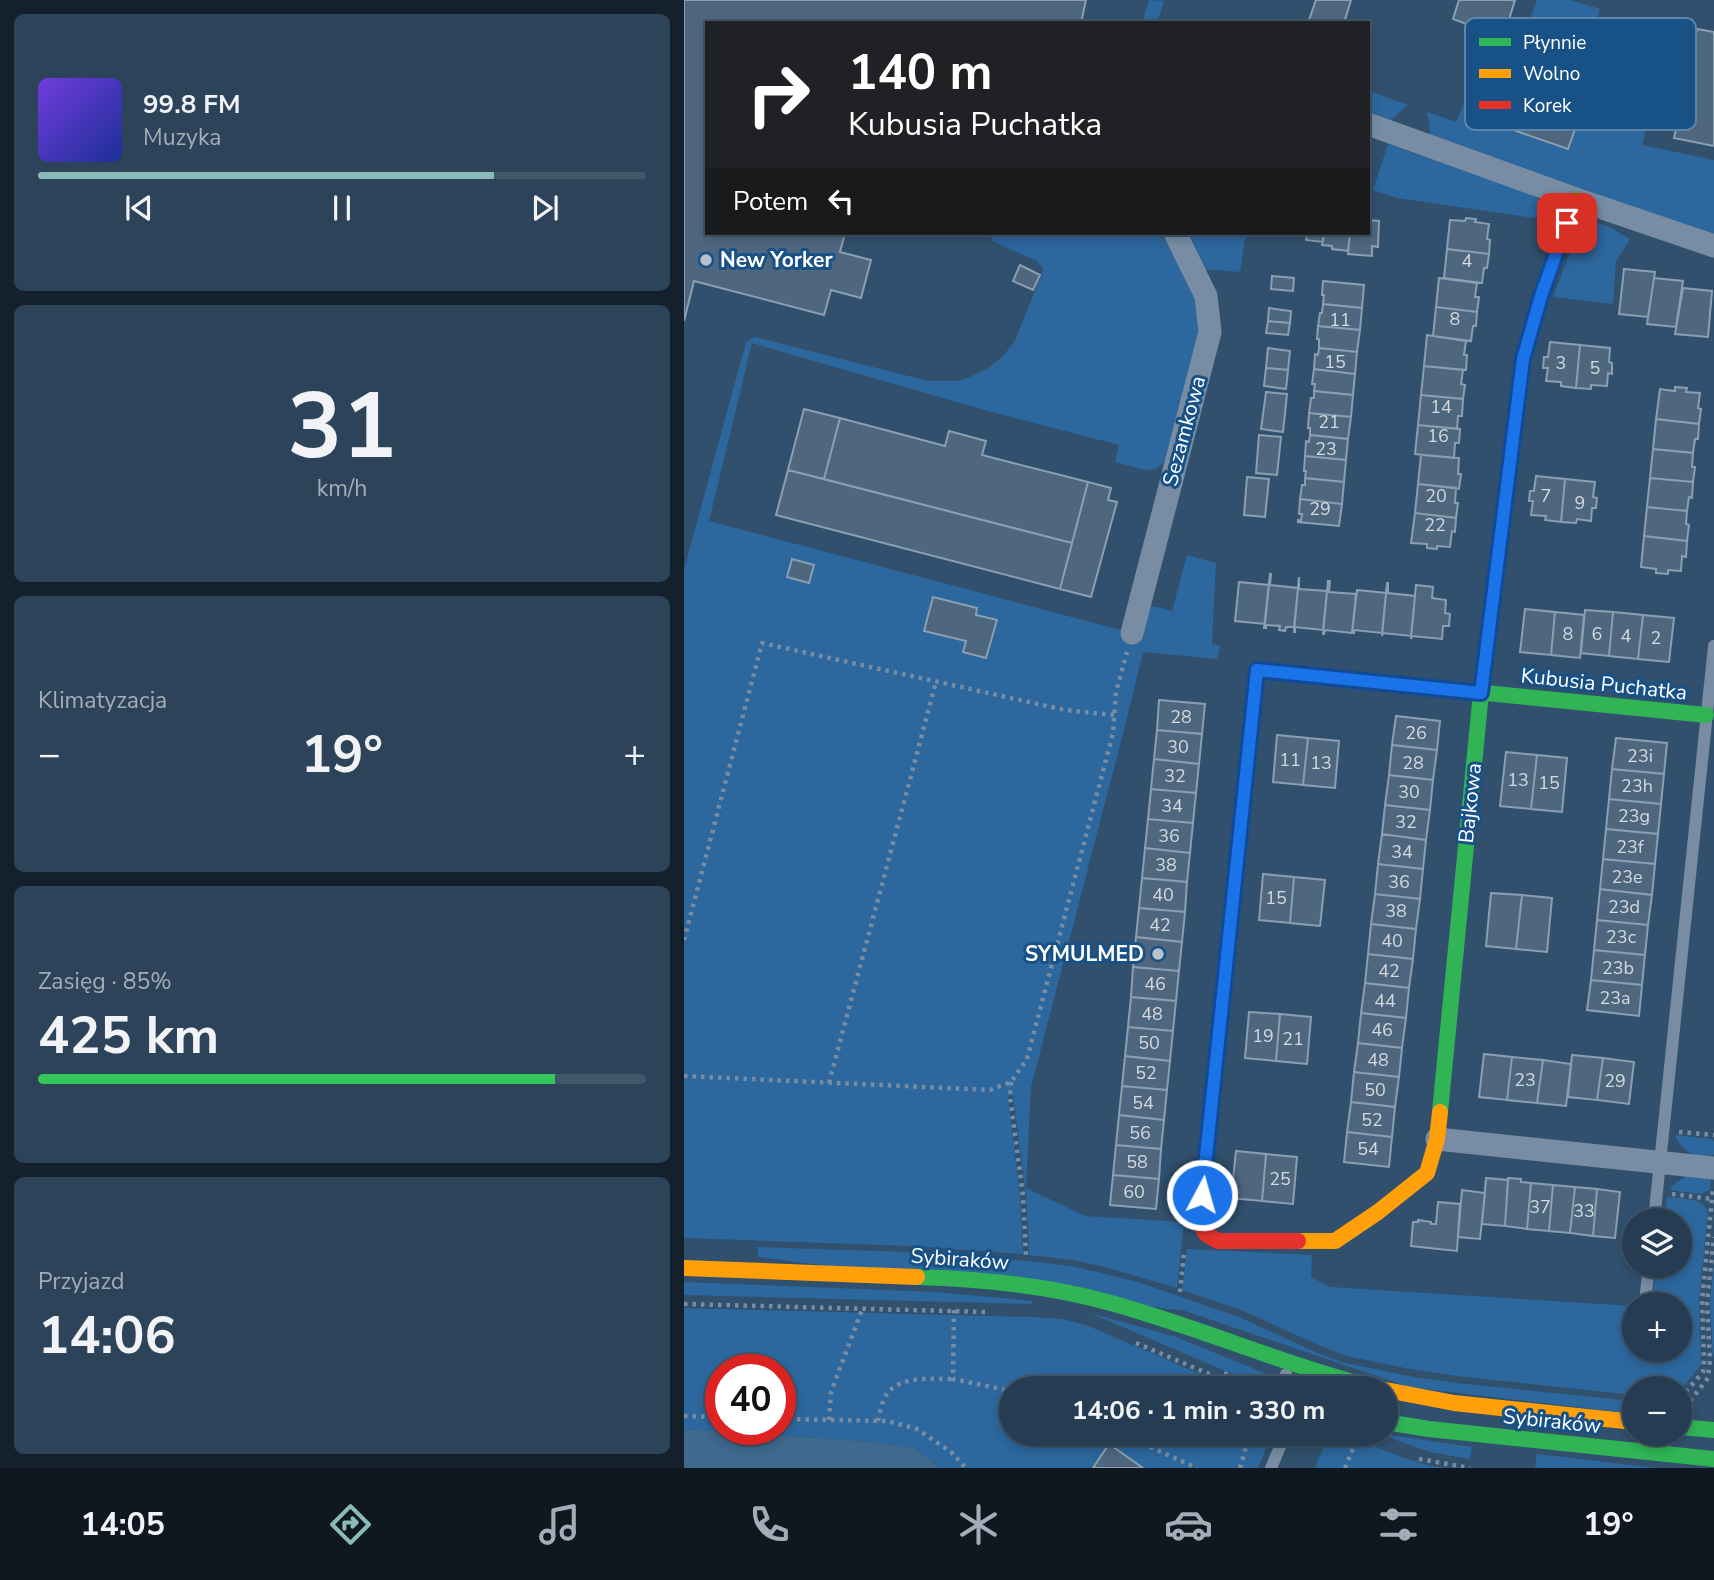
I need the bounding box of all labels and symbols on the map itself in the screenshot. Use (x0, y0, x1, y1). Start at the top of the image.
legend (1465, 18, 1696, 130)
text: Płynnie (1523, 30, 1586, 56)
text: Wolno (1523, 61, 1580, 87)
text: Korek (1523, 93, 1572, 119)
pin (1537, 193, 1597, 253)
place label: New Yorker (720, 246, 833, 274)
house number: 4 (1462, 249, 1473, 273)
marker: New Yorker (698, 252, 714, 268)
house number: 8 (1450, 307, 1460, 331)
house number: 11 (1329, 308, 1351, 332)
house number: 15 (1324, 350, 1346, 374)
house number: 3 (1556, 351, 1566, 375)
house number: 5 (1590, 356, 1600, 380)
street label: Sezamkowa (1156, 373, 1212, 489)
house number: 14 (1430, 395, 1452, 419)
house number: 21 (1318, 410, 1340, 434)
house number: 16 (1427, 424, 1449, 448)
house number: 23 (1315, 437, 1337, 461)
house number: 20 (1425, 484, 1447, 508)
house number: 7 (1541, 484, 1551, 508)
house number: 9 (1575, 491, 1585, 515)
house number: 29 (1309, 497, 1331, 521)
house number: 22 (1424, 513, 1446, 537)
house number: 8 (1563, 622, 1573, 646)
house number: 6 (1592, 622, 1602, 646)
house number: 4 (1621, 624, 1632, 648)
house number: 2 (1651, 626, 1661, 650)
street label: Kubusia Puchatka (1520, 661, 1688, 707)
house number: 28 (1170, 705, 1192, 729)
house number: 26 (1405, 721, 1427, 745)
house number: 30 (1167, 735, 1189, 759)
house number: 23i (1627, 744, 1653, 768)
house number: 11 (1279, 748, 1301, 772)
house number: 13 (1310, 751, 1332, 775)
house number: 28 (1402, 751, 1424, 775)
street label: Bajkowa (1452, 761, 1488, 845)
house number: 32 (1164, 764, 1186, 788)
house number: 13 (1507, 768, 1529, 792)
house number: 15 (1538, 771, 1560, 795)
house number: 23h (1621, 774, 1653, 798)
house number: 30 (1398, 780, 1420, 804)
house number: 34 (1161, 794, 1183, 818)
house number: 23g (1618, 804, 1650, 828)
house number: 32 (1395, 810, 1417, 834)
house number: 36 (1158, 824, 1180, 848)
house number: 23f (1616, 835, 1645, 859)
house number: 34 (1391, 840, 1413, 864)
house number: 38 (1155, 853, 1177, 877)
house number: 23e (1611, 865, 1643, 889)
house number: 36 (1388, 870, 1410, 894)
house number: 40 (1152, 883, 1174, 907)
house number: 15 (1265, 886, 1287, 910)
house number: 23d (1608, 895, 1640, 919)
house number: 38 (1385, 899, 1407, 923)
house number: 42 (1149, 913, 1171, 937)
house number: 23c (1606, 925, 1636, 949)
house number: 40 (1381, 929, 1403, 953)
place label: SYMULMED (1025, 940, 1144, 968)
marker: SYMULMED (1150, 946, 1166, 962)
house number: 23b (1602, 956, 1634, 980)
house number: 42 (1378, 959, 1400, 983)
house number: 46 (1144, 972, 1166, 996)
house number: 23a (1599, 986, 1631, 1010)
house number: 44 (1374, 989, 1396, 1013)
house number: 48 (1141, 1002, 1163, 1026)
house number: 46 (1371, 1018, 1393, 1042)
house number: 19 (1252, 1024, 1274, 1048)
house number: 21 (1282, 1027, 1304, 1051)
house number: 50 (1138, 1031, 1160, 1055)
house number: 48 (1367, 1048, 1389, 1072)
house number: 52 (1135, 1061, 1157, 1085)
house number: 23 (1514, 1068, 1536, 1092)
house number: 29 (1604, 1069, 1626, 1093)
house number: 50 (1364, 1078, 1386, 1102)
house number: 54 (1132, 1091, 1154, 1115)
house number: 52 (1361, 1108, 1383, 1132)
house number: 56 (1129, 1121, 1151, 1145)
house number: 54 (1357, 1137, 1379, 1161)
house number: 58 (1126, 1150, 1148, 1174)
position arrow (1165, 1158, 1239, 1232)
house number: 25 (1269, 1167, 1291, 1191)
house number: 60 (1123, 1180, 1145, 1204)
house number: 37 (1529, 1195, 1551, 1219)
house number: 33 (1573, 1199, 1595, 1223)
street label: Sybiraków (910, 1242, 1011, 1276)
speed limit sign: 40 (705, 1354, 796, 1445)
street label: Sybiraków (1501, 1402, 1603, 1440)

